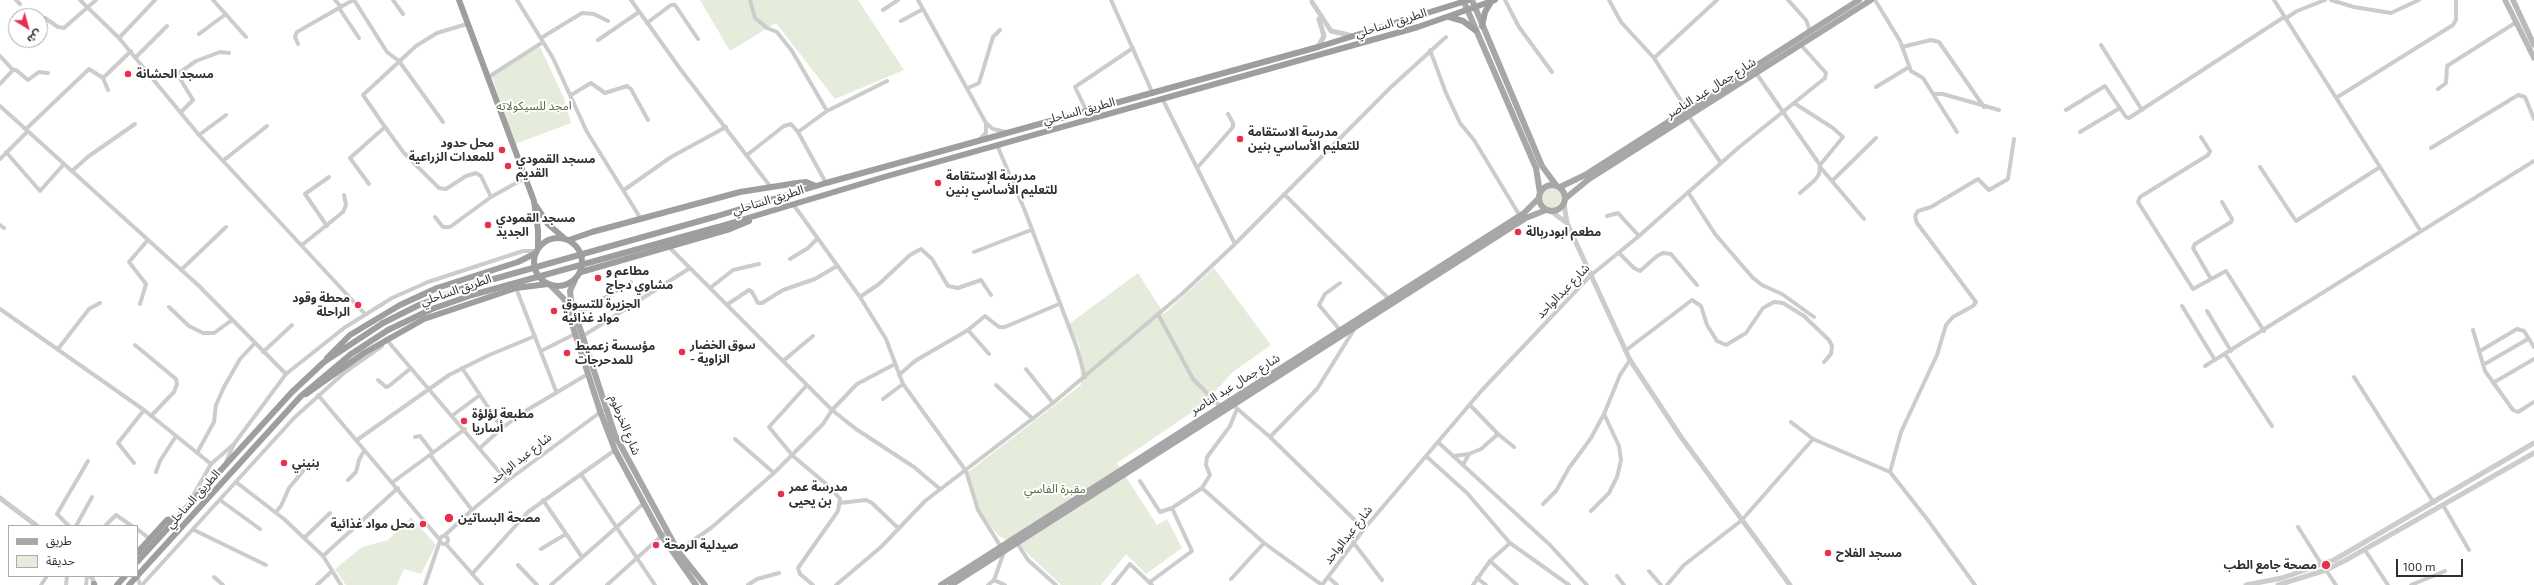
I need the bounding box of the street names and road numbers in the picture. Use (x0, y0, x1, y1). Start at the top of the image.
street label: الطريق الساحلي (1354, 5, 1428, 41)
street label: شارع جمال عبد الناصر (1664, 55, 1758, 121)
street label: الطريق الساحلي (1041, 94, 1117, 128)
street label: الطريق الساحلي (731, 182, 805, 218)
street label: شارع عبدالواحد (1533, 261, 1593, 321)
street label: الطريق الساحلي (419, 271, 493, 309)
street label: شارع جمال عبد الناصر (1188, 351, 1282, 417)
street label: شارع الخرطوم (606, 393, 644, 457)
street label: شارع عبد الواحد (488, 430, 554, 486)
street label: الطريق الساحلي (163, 467, 223, 531)
street label: شارع عبدالواحد (1321, 503, 1375, 567)

